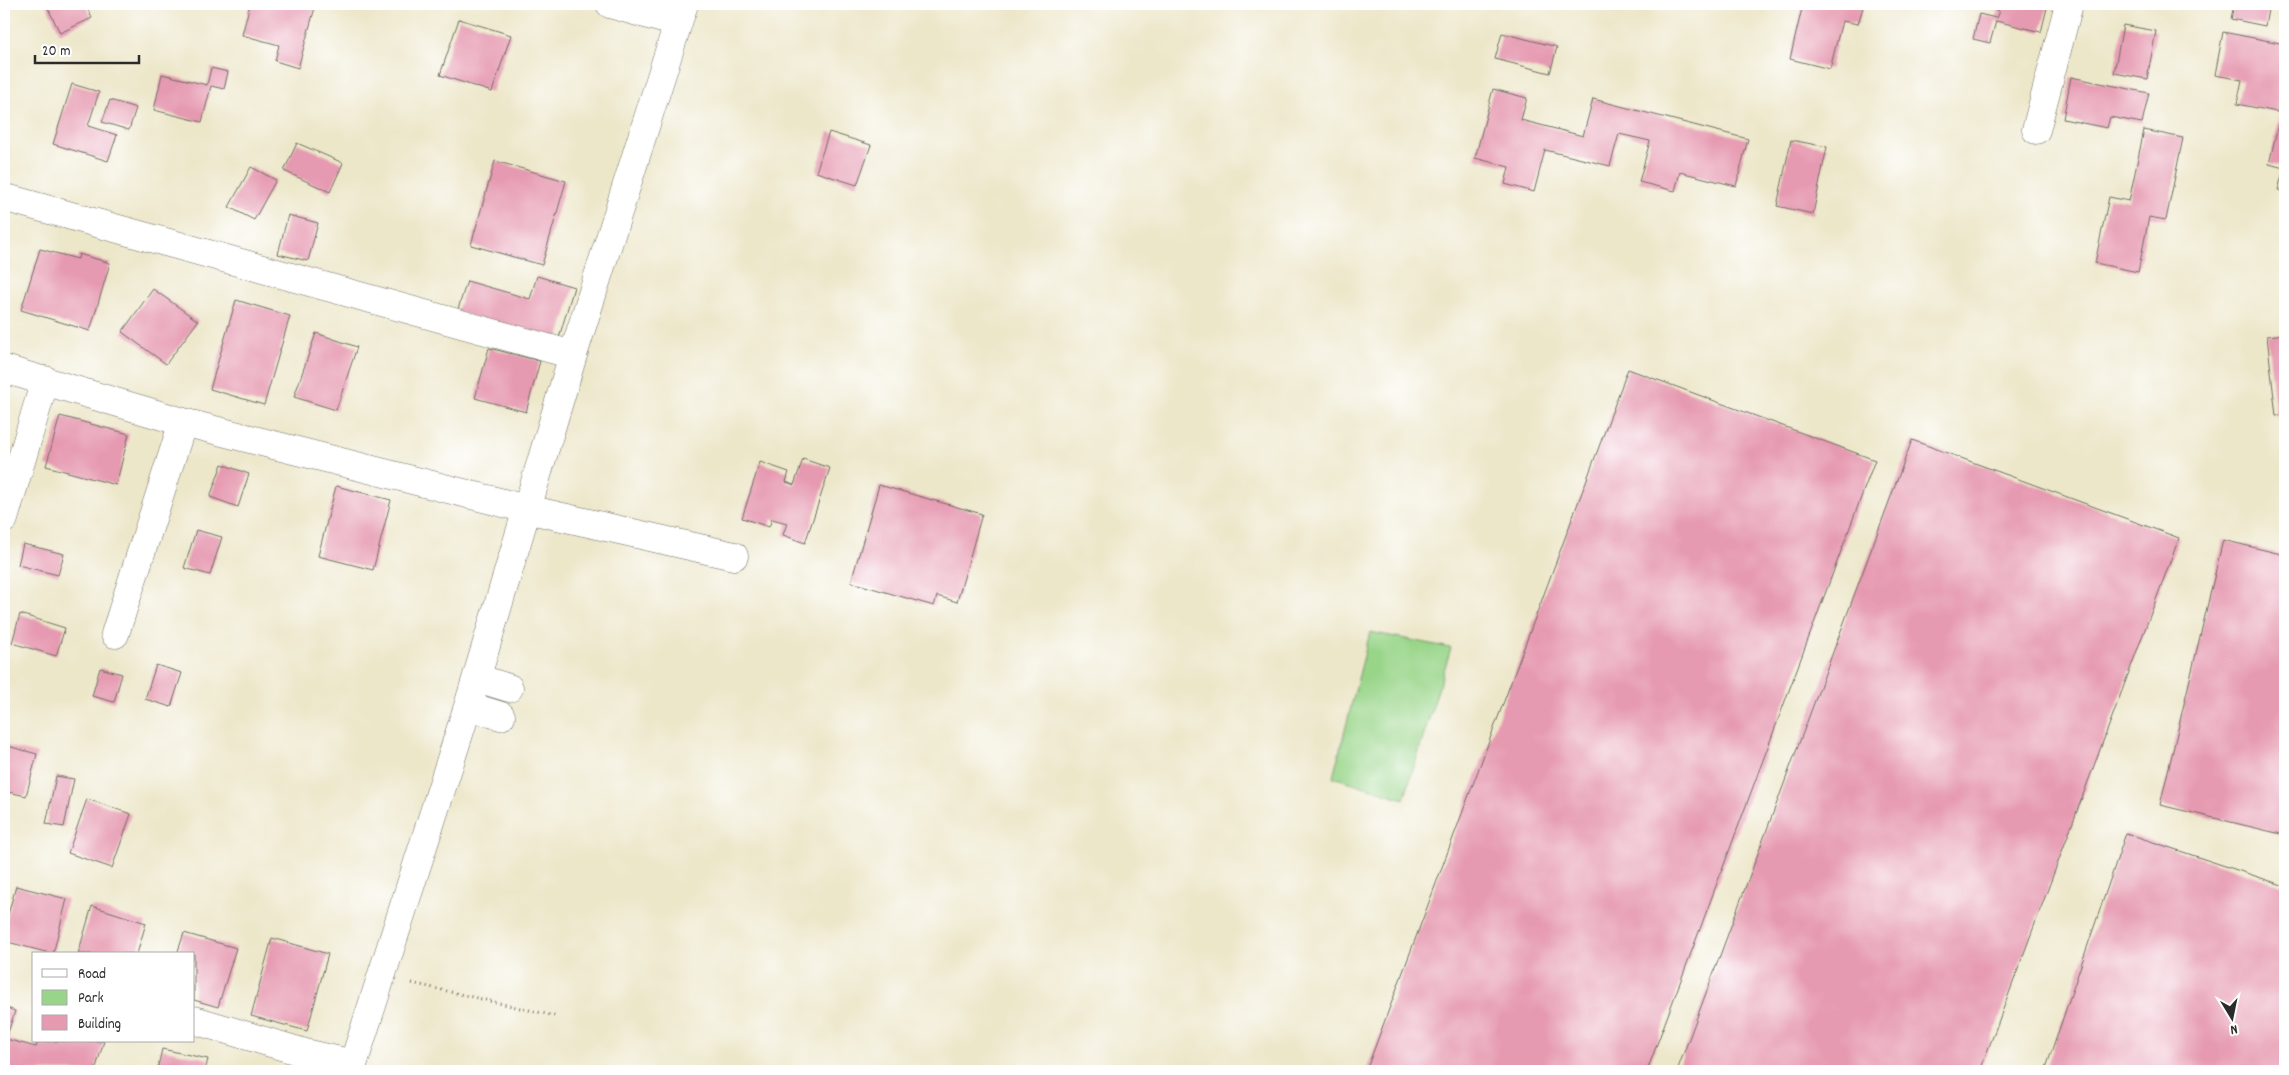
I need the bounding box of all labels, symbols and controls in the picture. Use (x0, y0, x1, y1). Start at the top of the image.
scale bar (35, 32, 139, 64)
text: 20 m (42, 41, 70, 63)
legend (32, 952, 195, 1042)
text: Road (78, 964, 106, 986)
text: Park (78, 988, 104, 1010)
north arrow (2206, 992, 2256, 1042)
text: Building (78, 1014, 121, 1036)
text: N (2229, 1018, 2239, 1039)

